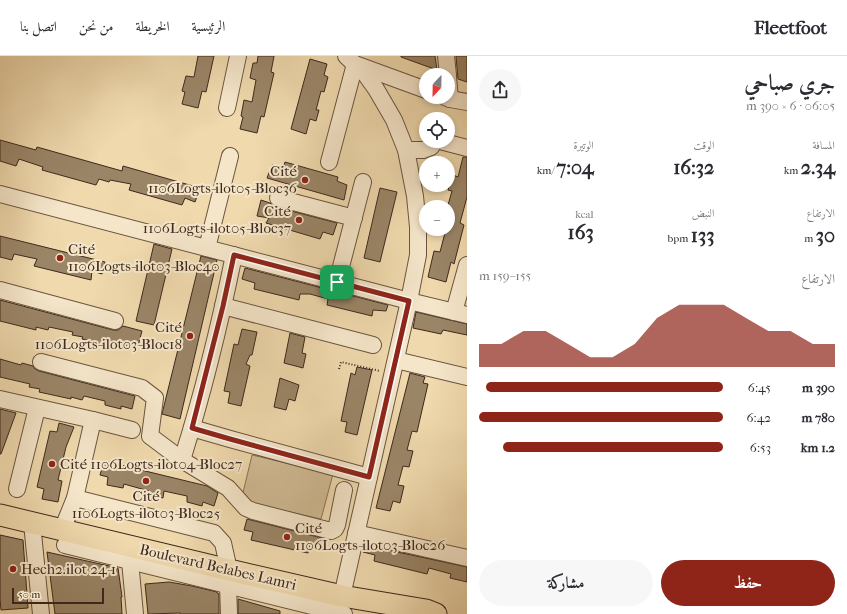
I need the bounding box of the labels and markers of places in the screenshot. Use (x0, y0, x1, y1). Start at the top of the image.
place label: Cité 1106Logts-ilot05-Bloc36 (148, 162, 298, 197)
marker: Cité 1106Logts-ilot05-Bloc36 (300, 175, 310, 185)
place label: Cité 1106Logts-ilot05-Bloc37 (143, 202, 292, 237)
marker: Cité 1106Logts-ilot05-Bloc37 (294, 215, 304, 225)
place label: Cité 1106Logts-ilot03-Bloc40 (68, 240, 220, 275)
marker: Cité 1106Logts-ilot03-Bloc40 (55, 253, 65, 263)
pin (320, 265, 354, 299)
place label: Cité 1106Logts-ilot03-Bloc18 (35, 318, 183, 353)
marker: Cité 1106Logts-ilot03-Bloc18 (185, 331, 195, 341)
place label: Cité 1106Logts-ilot04-Bloc27 (60, 455, 242, 473)
marker: Cité 1106Logts-ilot04-Bloc27 (47, 459, 57, 469)
marker: Cité 1106Logts-ilot03-Bloc25 (141, 476, 151, 486)
place label: Cité 1106Logts-ilot03-Bloc25 (72, 487, 220, 522)
place label: Cité 1106Logts-ilot03-Bloc26 (295, 519, 446, 554)
marker: Cité 1106Logts-ilot03-Bloc26 (282, 532, 292, 542)
place label: Hech2.ilot 24-1 (21, 560, 116, 578)
marker: Hech2.ilot 24-1 (8, 564, 18, 574)

